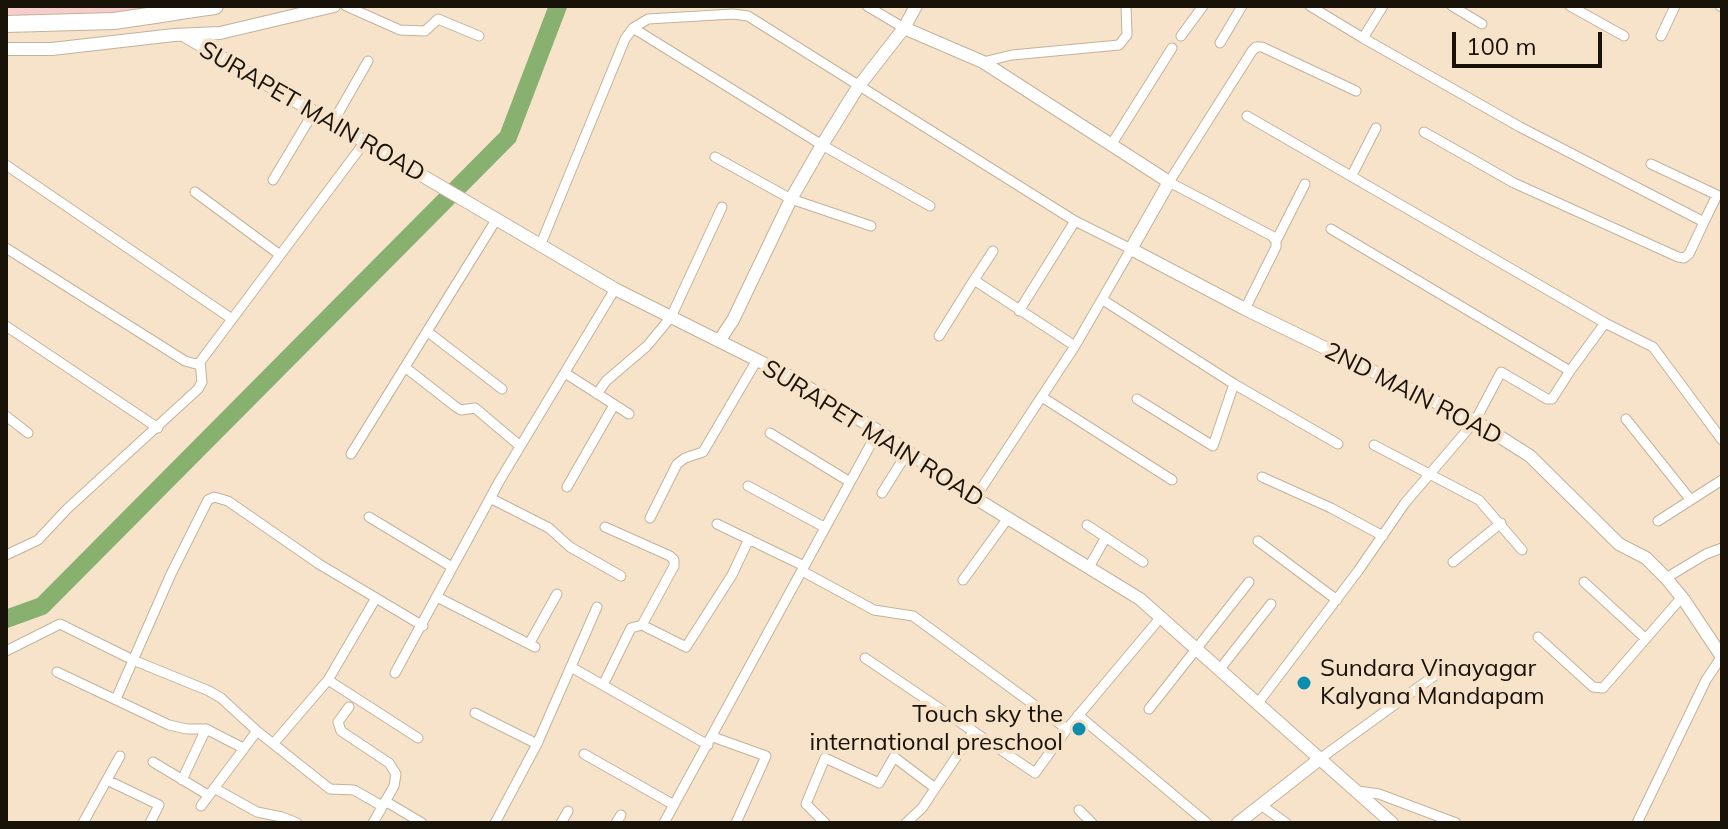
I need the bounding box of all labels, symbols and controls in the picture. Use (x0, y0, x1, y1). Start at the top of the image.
scale bar (1456, 16, 1606, 66)
text: 100 m (1466, 31, 1537, 61)
street label: SURAPET MAIN ROAD (194, 36, 430, 188)
street label: 2ND MAIN ROAD (1319, 337, 1507, 451)
street label: SURAPET MAIN ROAD (757, 354, 989, 514)
place label: Sundara Vinayagar Kalyana Mandapam (1320, 655, 1545, 711)
marker: Sundara Vinayagar Kalyana Mandapam (1295, 674, 1313, 692)
place label: Touch sky the international preschool (809, 701, 1063, 757)
marker: Touch sky the international preschool (1070, 720, 1088, 738)

